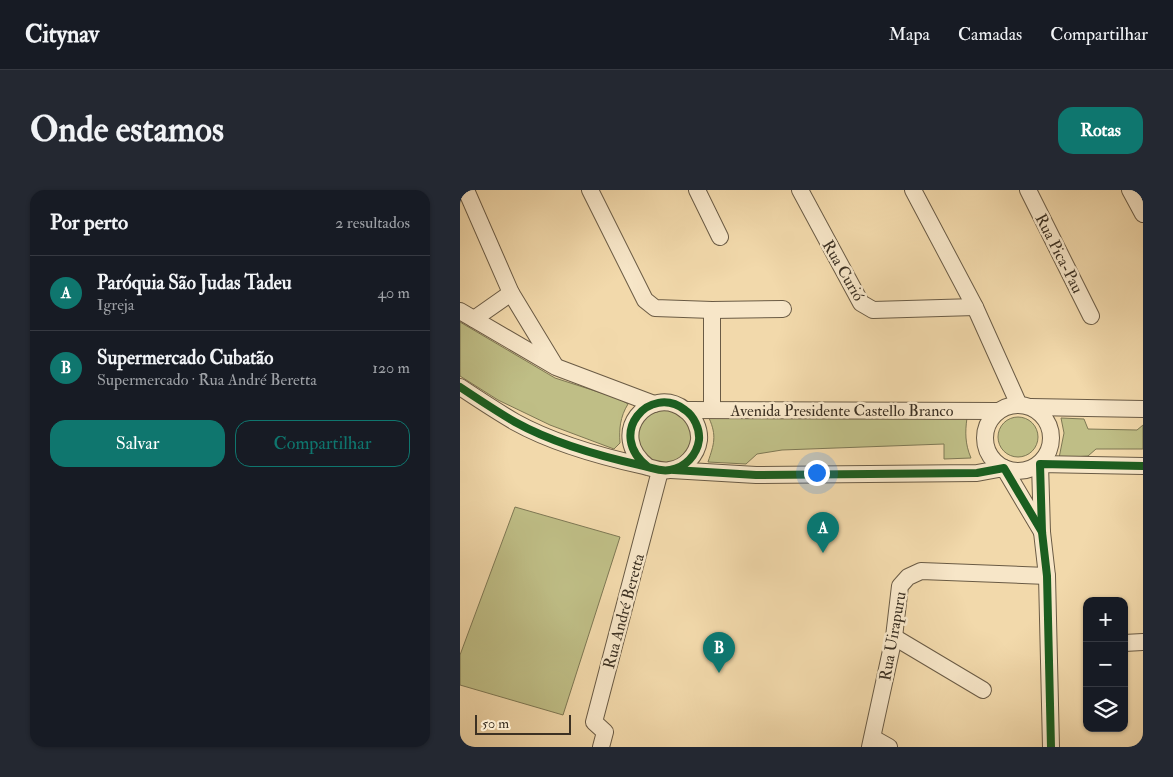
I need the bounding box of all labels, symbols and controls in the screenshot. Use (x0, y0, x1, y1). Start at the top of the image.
text: Citynav (25, 19, 99, 50)
text: Mapa (889, 23, 930, 46)
text: Camadas (958, 23, 1022, 46)
text: Compartilhar (1050, 23, 1148, 46)
button: Rotas (1058, 107, 1143, 154)
text: Onde estamos (30, 108, 224, 152)
text: Por perto (50, 209, 128, 236)
street label: Rua Pica-Pau (1031, 210, 1088, 297)
text: 2 resultados (335, 213, 410, 233)
street label: Rua Curió (818, 236, 869, 305)
text: Paróquia São Judas Tadeu (97, 271, 292, 295)
text: A (61, 283, 71, 303)
text: 40 m (377, 283, 410, 303)
text: Igreja (97, 295, 134, 315)
text: Supermercado Cubatão (97, 346, 273, 370)
text: B (61, 358, 71, 378)
text: 120 m (372, 358, 410, 378)
text: Supermercado · Rua André Beretta (97, 370, 317, 390)
street label: Avenida Presidente Castello Branco (730, 401, 954, 421)
button: Salvar (50, 420, 225, 467)
button: Compartilhar (235, 420, 410, 467)
your location (804, 460, 830, 486)
pin: A (807, 512, 839, 553)
street label: Rua André Beretta (599, 551, 649, 671)
street label: Rua Uirapuru (875, 590, 912, 682)
map controls (1083, 597, 1128, 732)
button: + (1083, 597, 1128, 642)
pin: B (703, 632, 735, 673)
button: − (1083, 642, 1128, 687)
button: layers (1083, 687, 1128, 732)
scale bar (475, 712, 571, 735)
text: 50 m (482, 715, 509, 732)

